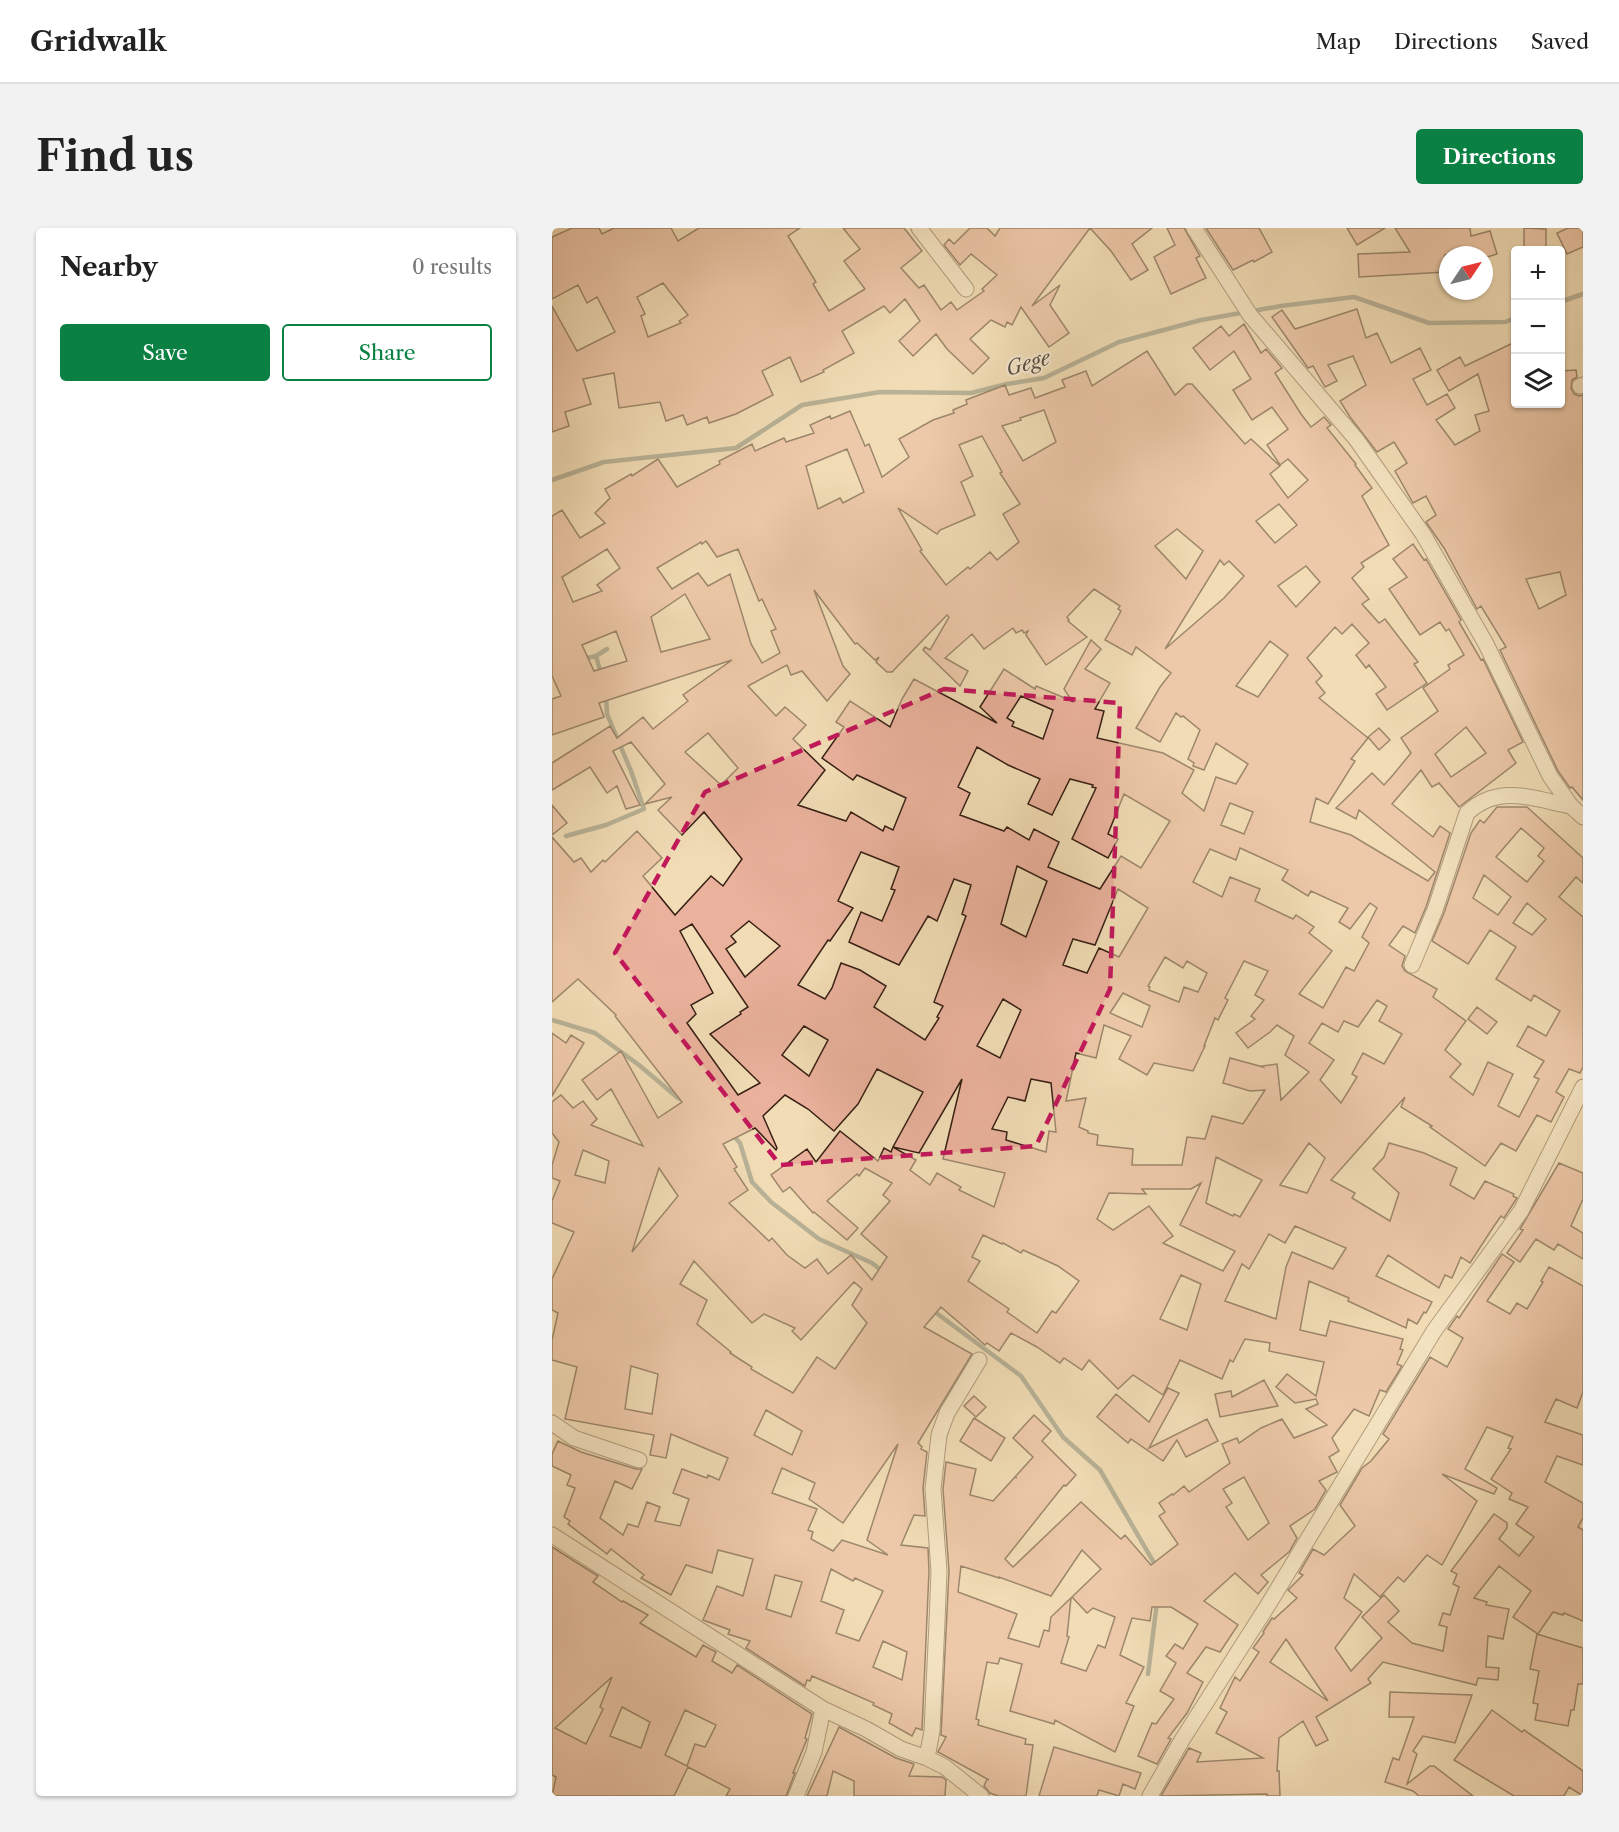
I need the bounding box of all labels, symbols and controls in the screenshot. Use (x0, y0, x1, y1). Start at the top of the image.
text: Gridwalk (30, 24, 166, 58)
text: Map (1316, 29, 1361, 54)
text: Directions (1394, 29, 1498, 54)
text: Saved (1531, 29, 1589, 54)
button: Directions (1416, 129, 1583, 184)
text: Find us (36, 130, 194, 182)
north arrow (1439, 246, 1493, 300)
map controls (1511, 246, 1565, 408)
button: + (1511, 246, 1565, 300)
text: Nearby (60, 251, 158, 283)
text: 0 results (412, 255, 492, 279)
button: − (1511, 300, 1565, 354)
button: Save (60, 324, 270, 381)
button: Share (282, 324, 492, 381)
water label: Gege (1003, 345, 1054, 381)
button: layers (1511, 354, 1565, 408)

